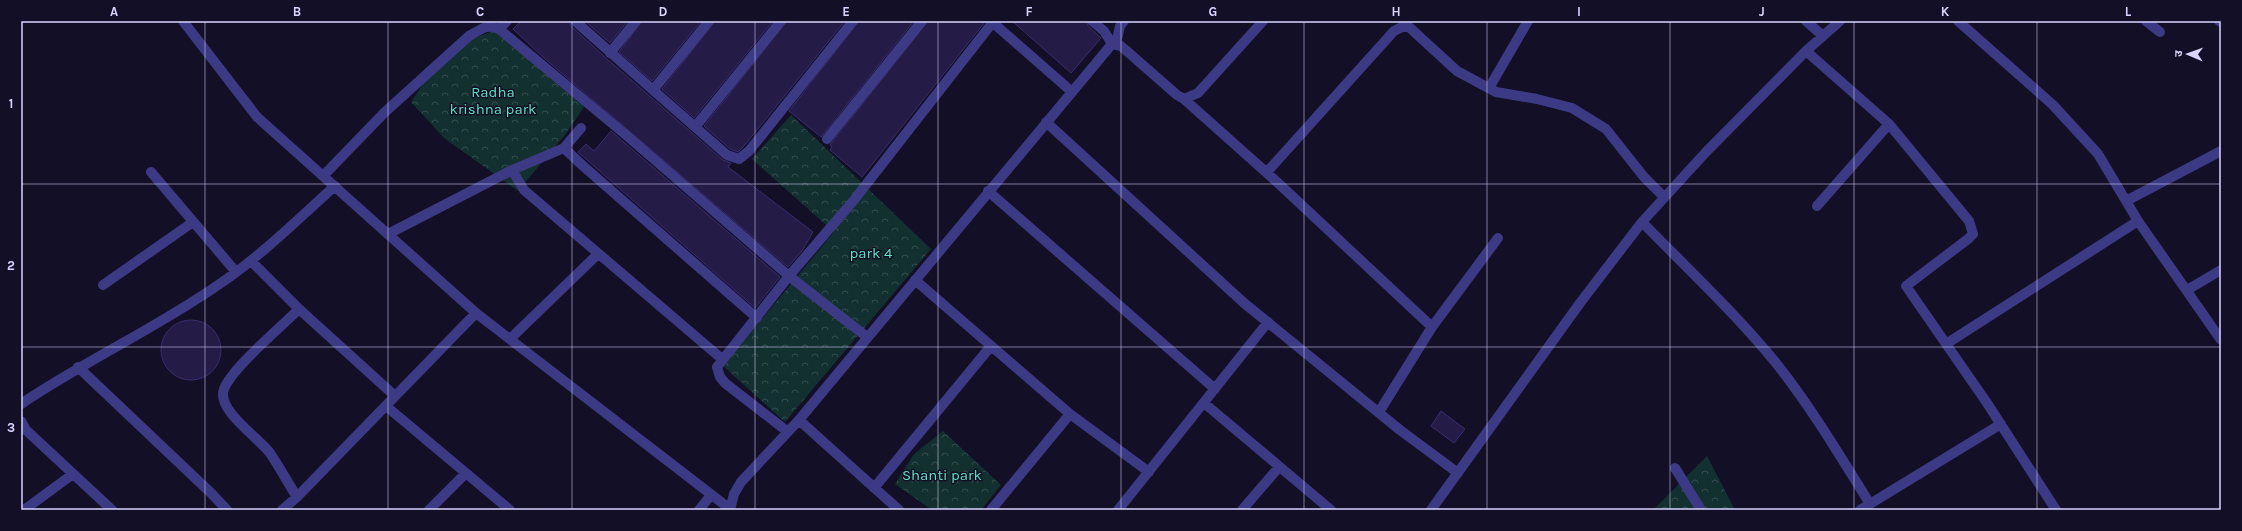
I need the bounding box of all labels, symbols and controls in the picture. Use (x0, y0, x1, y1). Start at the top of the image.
text: A (110, 4, 118, 19)
text: B (293, 4, 301, 19)
text: C (476, 4, 484, 19)
text: D (659, 4, 668, 19)
text: E (842, 4, 850, 19)
text: F (1025, 4, 1033, 19)
text: G (1209, 4, 1217, 19)
text: H (1391, 4, 1401, 19)
text: I (1577, 4, 1581, 19)
text: J (1759, 4, 1765, 19)
text: K (1941, 4, 1950, 19)
text: L (2125, 4, 2132, 19)
north arrow (2168, 34, 2208, 74)
text: उ (2172, 50, 2185, 57)
park label: Radha krishna park (449, 83, 537, 118)
text: 1 (9, 96, 13, 111)
park label: park 4 (850, 244, 893, 262)
text: 2 (7, 258, 15, 273)
text: 3 (7, 420, 15, 435)
park label: Shanti park (902, 466, 982, 484)

